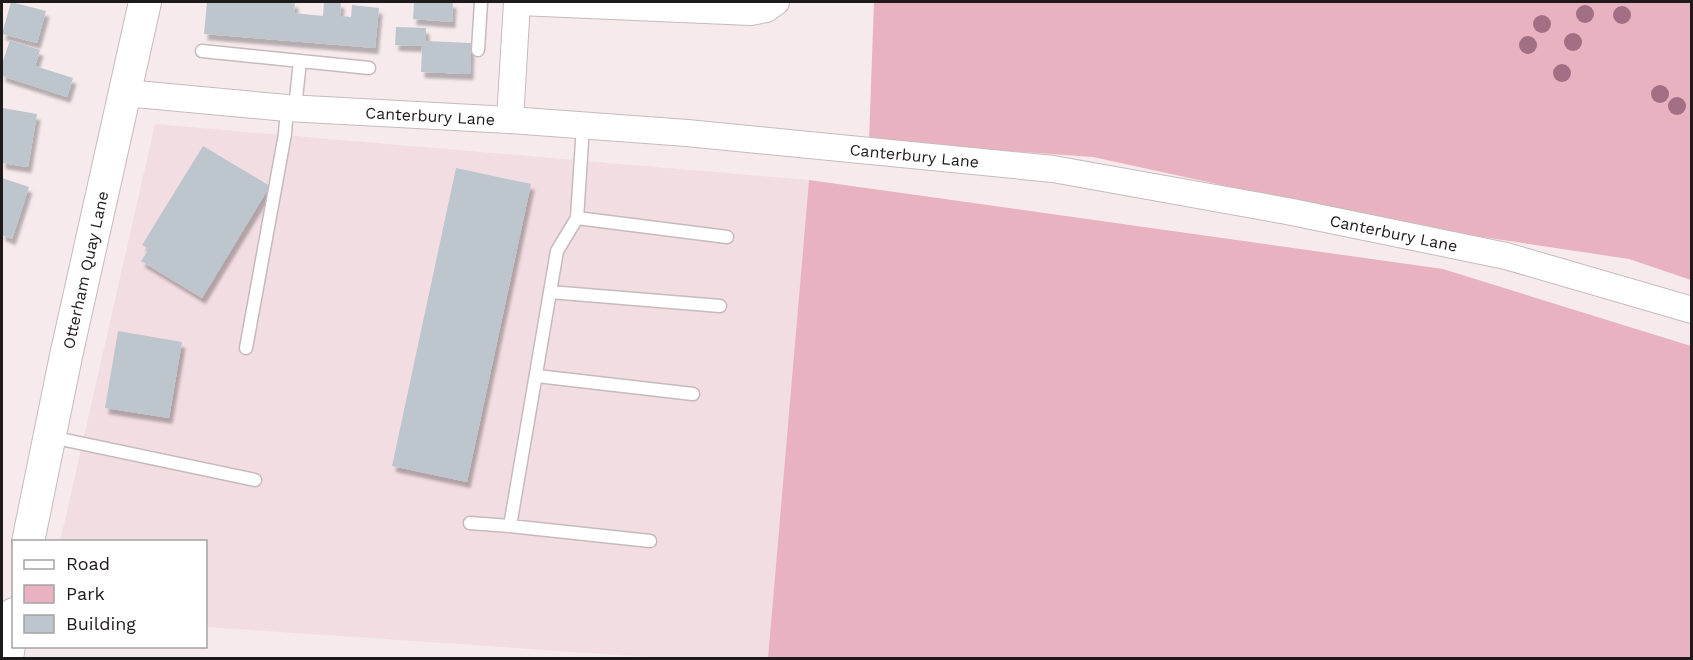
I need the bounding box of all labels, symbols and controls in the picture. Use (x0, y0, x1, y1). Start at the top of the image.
street label: Canterbury Lane (365, 103, 495, 129)
street label: Canterbury Lane (849, 140, 980, 171)
street label: Otterham Quay Lane (58, 189, 112, 351)
street label: Canterbury Lane (1328, 211, 1459, 255)
legend (12, 540, 207, 648)
text: Road (66, 553, 110, 574)
text: Park (66, 583, 105, 604)
text: Building (66, 613, 136, 634)

